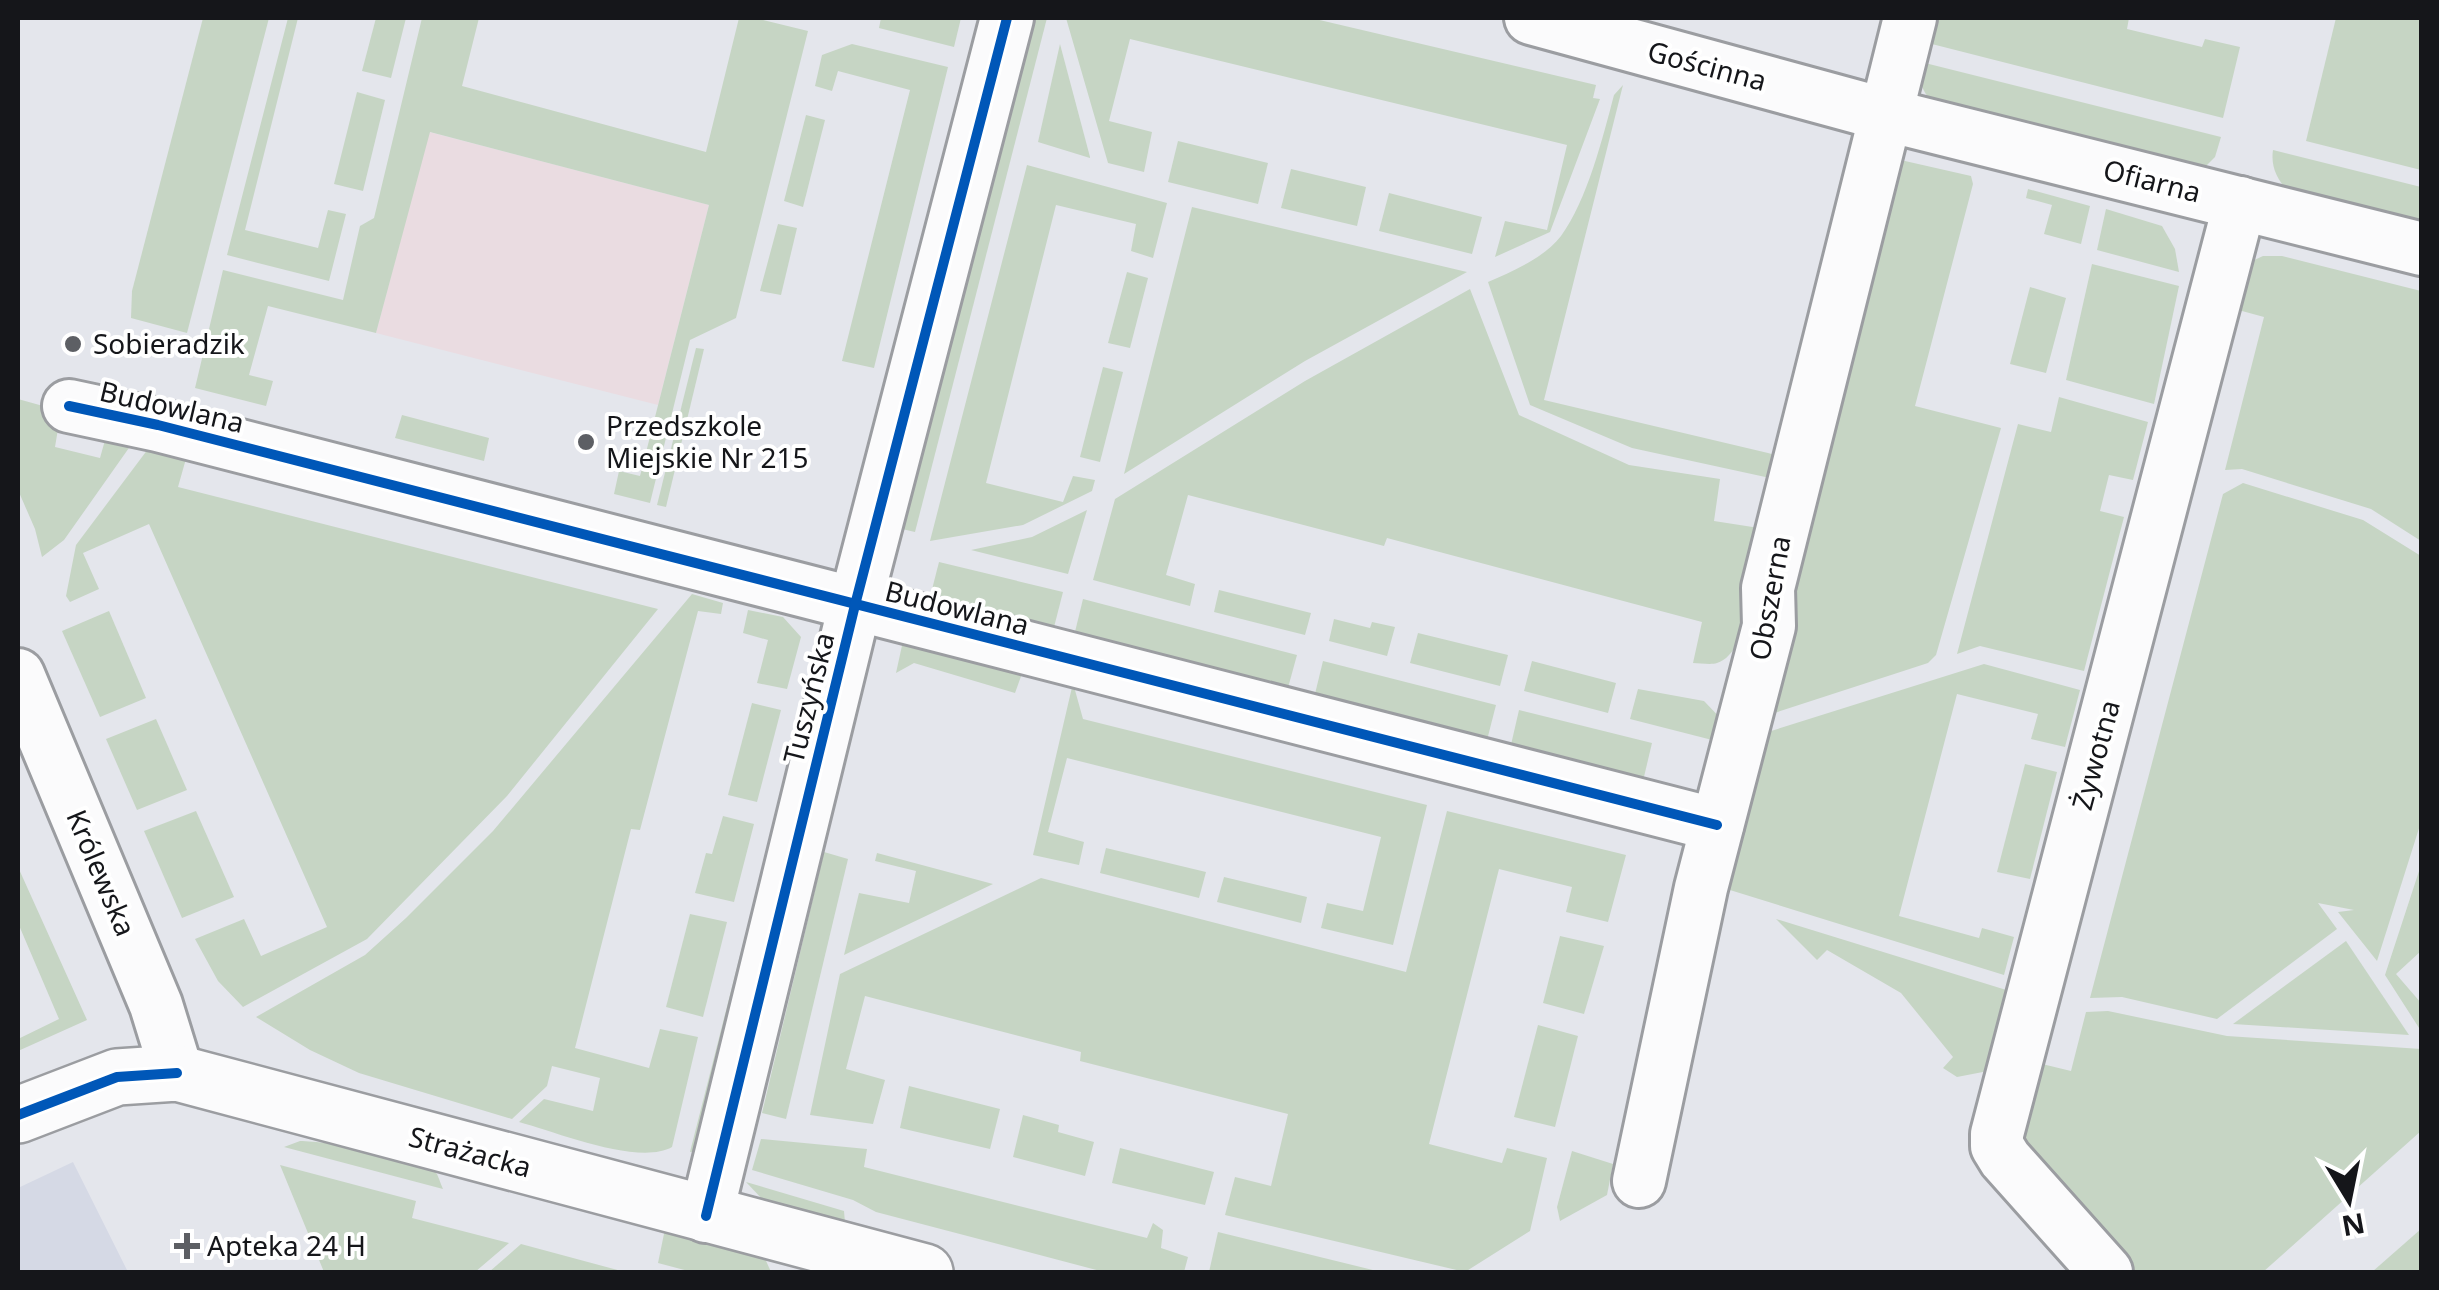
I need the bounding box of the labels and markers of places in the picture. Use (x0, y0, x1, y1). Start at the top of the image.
place label: Sobieradzik (93, 324, 245, 362)
marker: Sobieradzik (62, 333, 84, 355)
place label: Przedszkole Miejskie Nr 215 (606, 406, 808, 476)
marker: Przedszkole Miejskie Nr 215 (575, 431, 597, 453)
place label: Apteka 24 H (207, 1226, 366, 1264)
marker: Apteka 24 H (176, 1235, 198, 1257)

